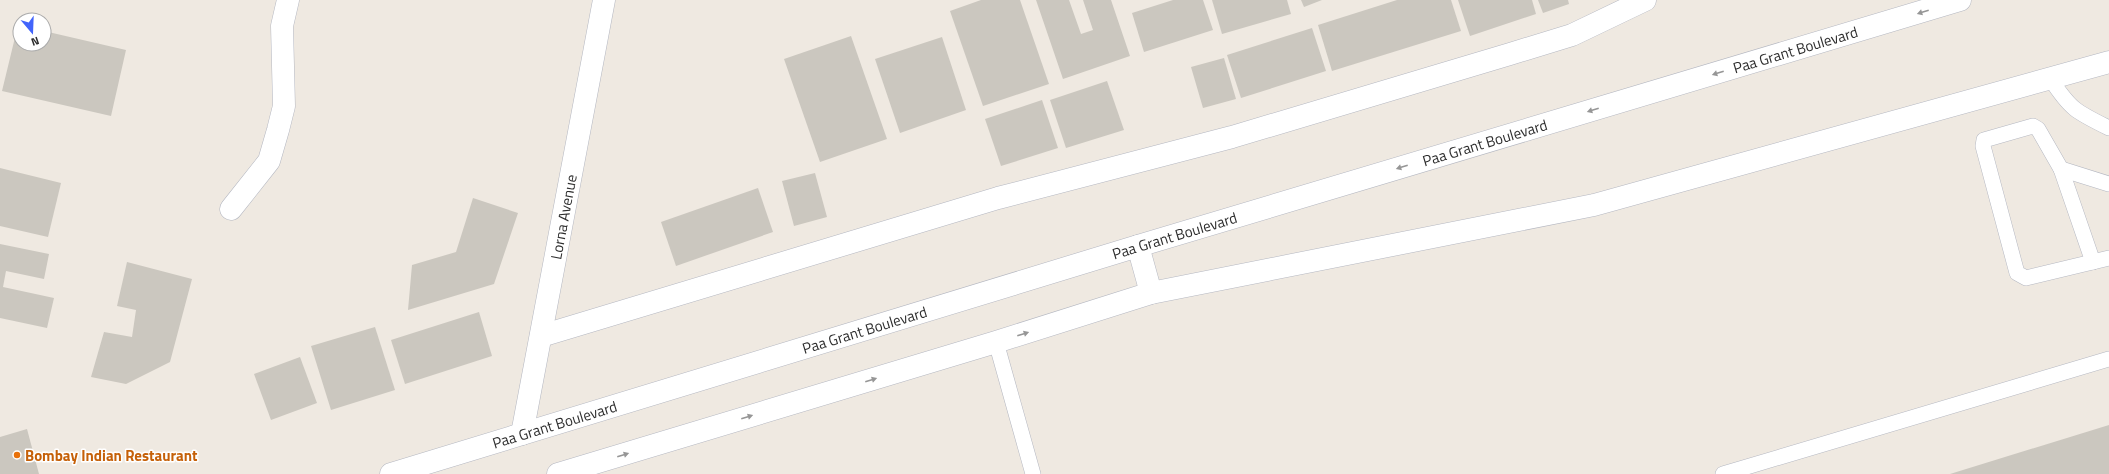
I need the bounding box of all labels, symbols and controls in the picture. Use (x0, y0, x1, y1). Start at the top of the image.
one-way arrow (1917, 9, 1929, 15)
north arrow (12, 12, 52, 52)
street label: Paa Grant Boulevard (1730, 20, 1860, 79)
text: N (29, 33, 41, 50)
one-way arrow (1712, 70, 1724, 76)
one-way arrow (1587, 107, 1599, 113)
street label: Paa Grant Boulevard (1420, 113, 1550, 172)
one-way arrow (1395, 164, 1407, 170)
street label: Lorna Avenue (544, 172, 582, 261)
street label: Paa Grant Boulevard (1109, 206, 1240, 265)
street label: Paa Grant Boulevard (799, 300, 930, 359)
one-way arrow (1017, 331, 1029, 337)
one-way arrow (866, 377, 878, 383)
street label: Paa Grant Boulevard (489, 394, 620, 454)
one-way arrow (741, 414, 753, 420)
place label: Bombay Indian Restaurant (25, 444, 198, 467)
marker: Bombay Indian Restaurant (12, 450, 22, 460)
one-way arrow (617, 452, 629, 458)

